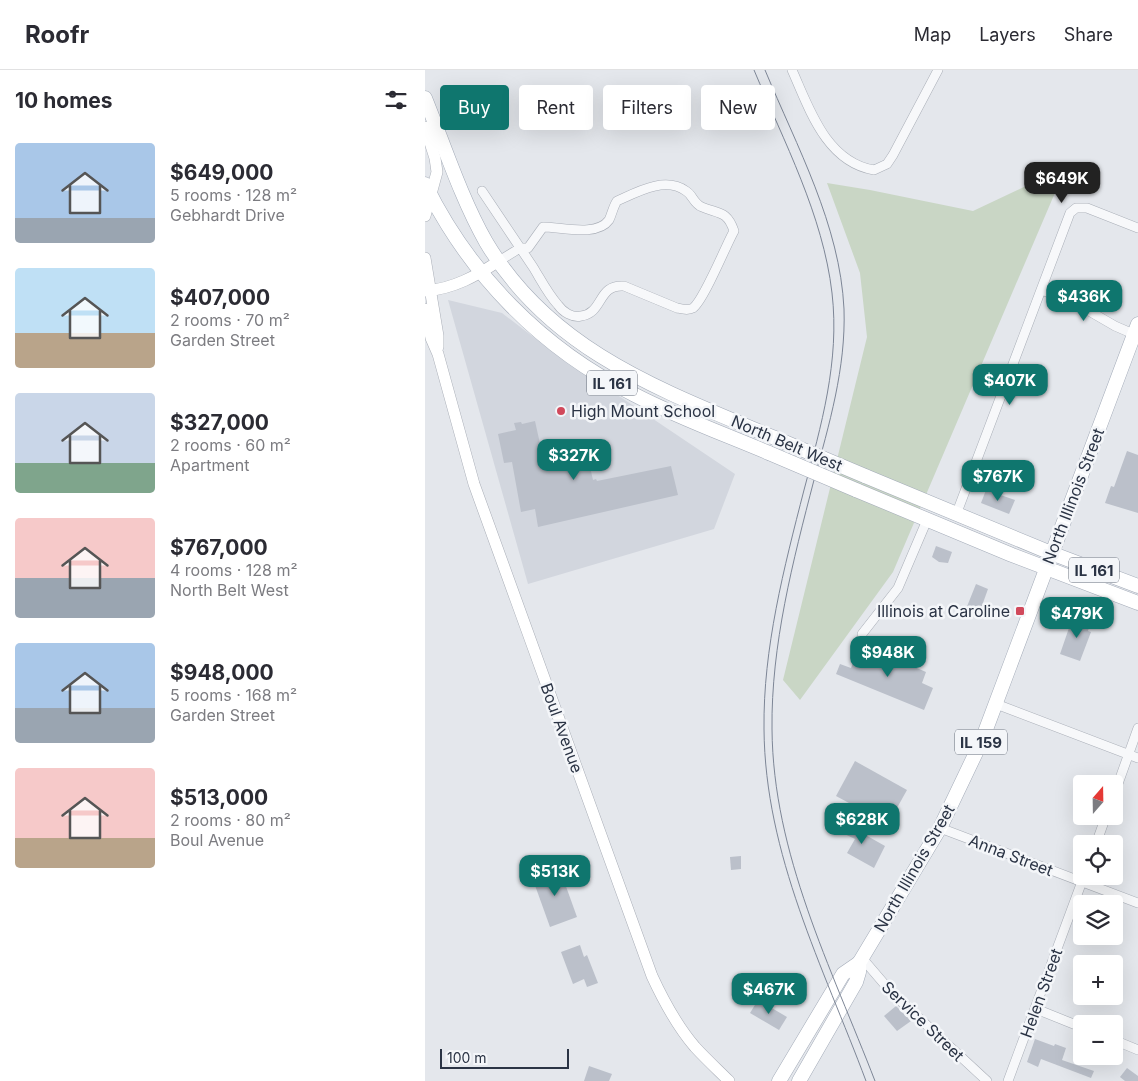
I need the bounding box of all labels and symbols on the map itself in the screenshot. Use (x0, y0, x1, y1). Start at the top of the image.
pin: $649K (1027, 162, 1097, 204)
pin: $436K (1049, 280, 1119, 322)
pin: $407K (975, 364, 1045, 406)
road number: IL 161 (587, 370, 637, 396)
place label: High Mount School (571, 401, 715, 421)
marker: High Mount School (555, 405, 567, 417)
street label: North Belt West (728, 411, 846, 475)
street label: North Illinois Street (1038, 425, 1108, 567)
pin: $327K (539, 438, 609, 481)
pin: $767K (963, 460, 1033, 502)
road number: IL 161 (1069, 558, 1119, 582)
pin: $479K (1042, 596, 1112, 639)
place label: Illinois at Caroline (877, 601, 1010, 621)
marker: Illinois at Caroline (1014, 605, 1026, 617)
pin: $948K (853, 636, 923, 678)
street label: Boul Avenue (537, 680, 587, 776)
road number: IL 159 (955, 730, 1007, 754)
north arrow (1073, 775, 1123, 825)
street label: North Illinois Street (869, 801, 959, 935)
pin: $628K (827, 802, 897, 845)
street label: Anna Street (966, 830, 1056, 880)
pin: $513K (520, 854, 590, 897)
street label: Helen Street (1016, 946, 1066, 1040)
pin: $467K (734, 972, 804, 1015)
street label: Service Street (878, 977, 968, 1065)
scale bar (440, 1046, 569, 1069)

